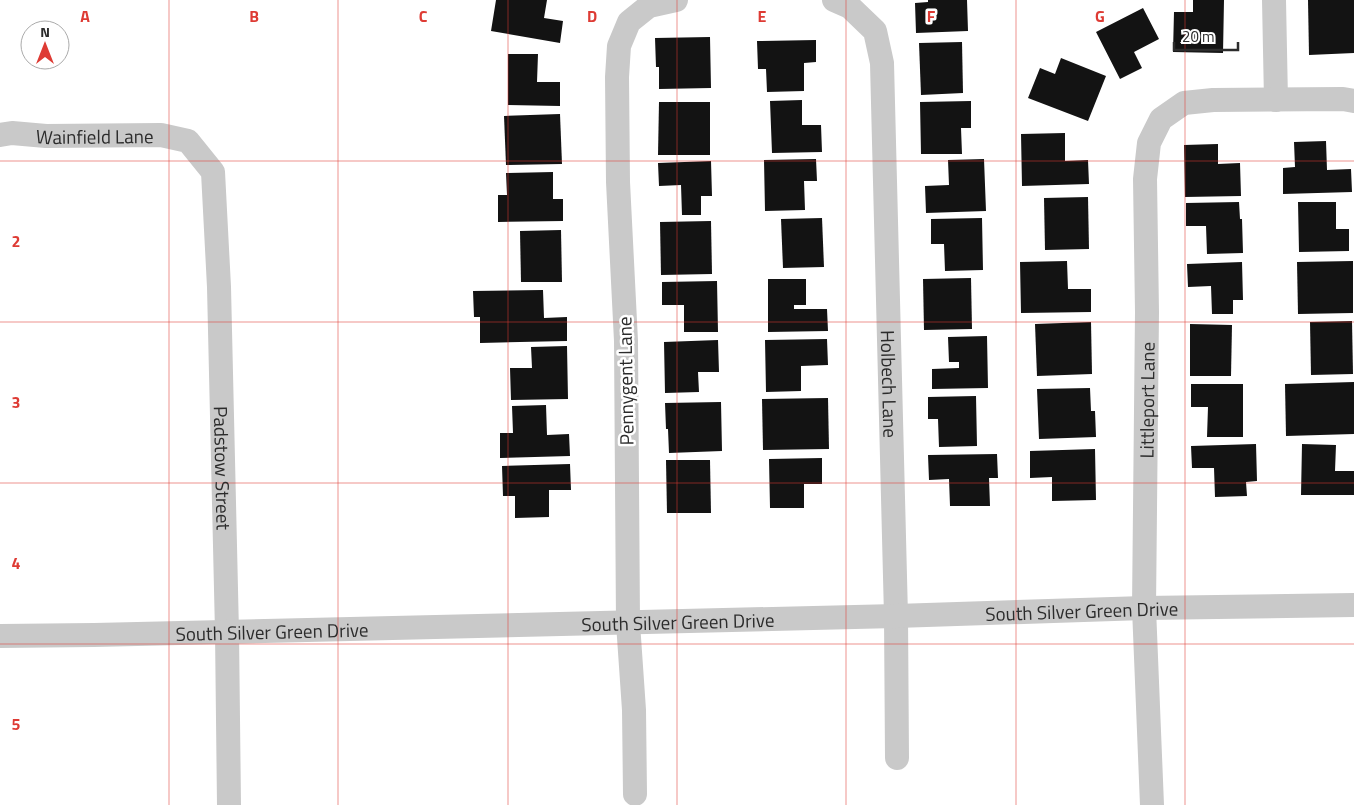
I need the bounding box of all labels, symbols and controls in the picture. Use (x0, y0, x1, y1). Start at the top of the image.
text: A (80, 4, 90, 28)
text: B (249, 4, 259, 28)
text: C (419, 4, 428, 28)
text: D (587, 4, 597, 28)
text: E (758, 4, 767, 28)
text: F (927, 4, 936, 28)
text: G (1095, 4, 1105, 28)
north arrow (20, 20, 70, 70)
scale bar (1174, 20, 1238, 52)
text: N (40, 21, 50, 42)
text: 20 m (1182, 25, 1215, 48)
street label: Wainfield Lane (35, 121, 154, 151)
text: 2 (12, 229, 20, 253)
street label: Pennygent Lane (609, 316, 641, 446)
street label: Holbech Lane (874, 330, 906, 438)
street label: Littleport Lane (1131, 342, 1161, 459)
text: 3 (12, 390, 20, 414)
street label: Padstow Street (207, 406, 239, 531)
text: 4 (12, 551, 21, 575)
street label: South Silver Green Drive (985, 593, 1178, 628)
street label: South Silver Green Drive (581, 604, 775, 638)
street label: South Silver Green Drive (175, 614, 369, 648)
text: 5 (12, 712, 21, 736)

